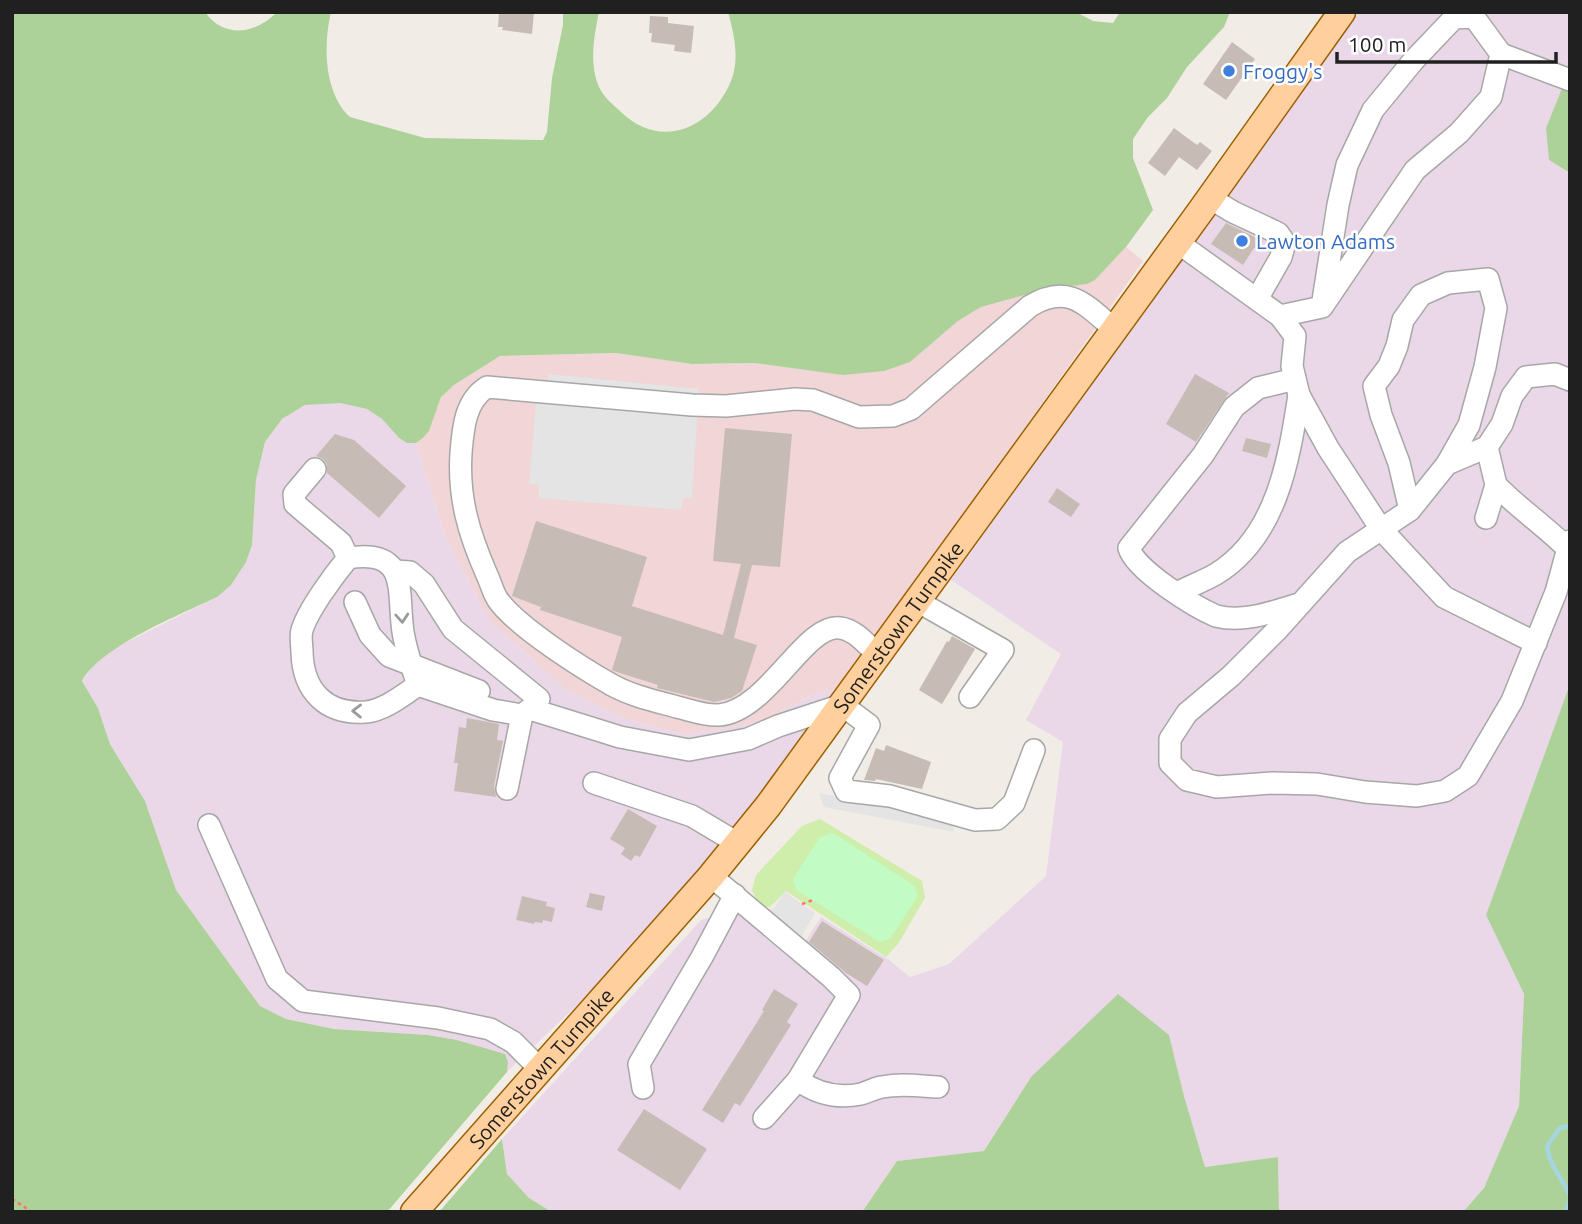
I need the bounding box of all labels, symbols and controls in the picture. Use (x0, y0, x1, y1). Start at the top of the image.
scale bar (1337, 21, 1556, 65)
text: 100 m (1348, 32, 1406, 56)
place label: Froggy's (1243, 59, 1322, 83)
marker: Froggy's (1221, 63, 1237, 79)
place label: Lawton Adams (1256, 229, 1395, 253)
marker: Lawton Adams (1234, 233, 1250, 249)
street label: Somerstown Turnpike (828, 537, 968, 717)
one-way arrow (394, 613, 409, 624)
one-way arrow (351, 703, 362, 719)
street label: Somerstown Turnpike (464, 983, 618, 1153)

